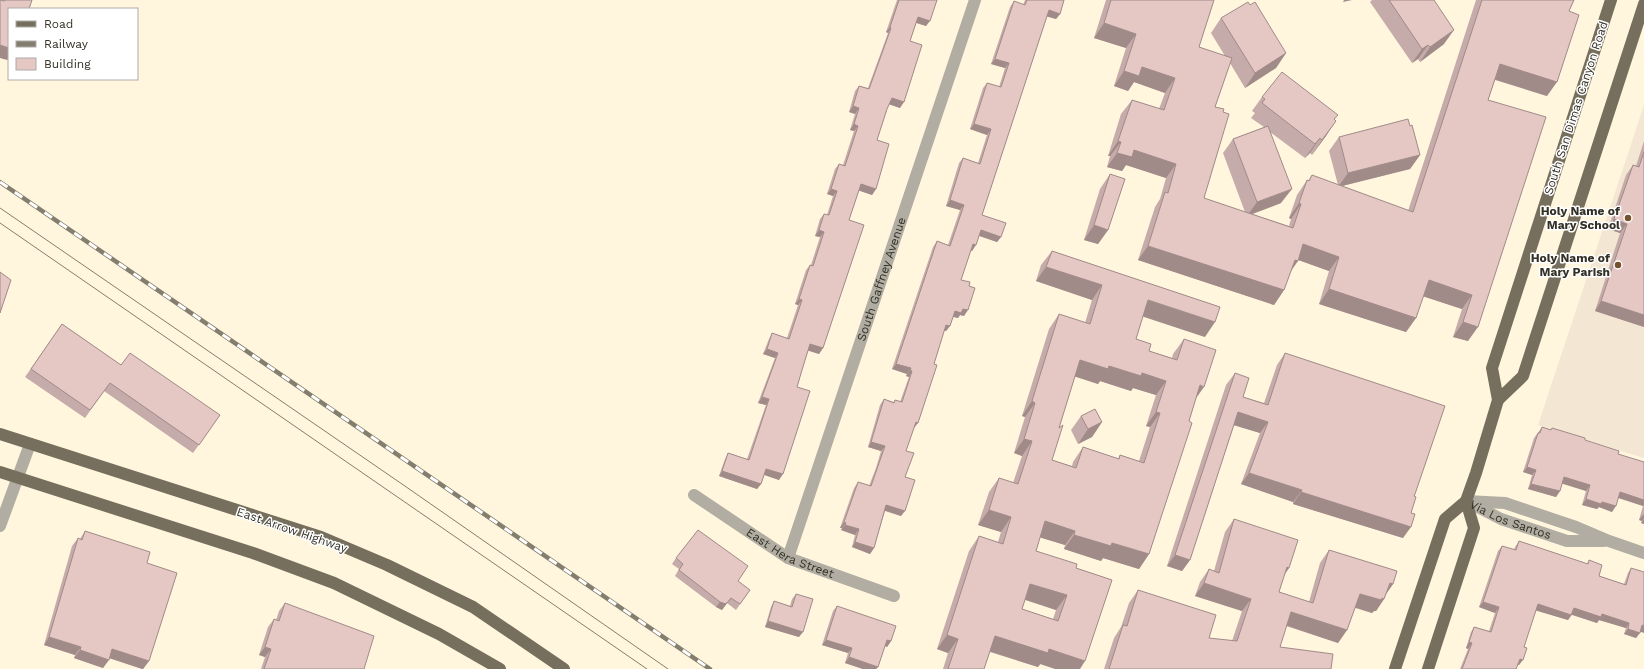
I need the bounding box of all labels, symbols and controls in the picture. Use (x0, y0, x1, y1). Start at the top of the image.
legend (8, 8, 138, 80)
text: Road (44, 17, 73, 31)
street label: South San Dimas Canyon Road (1541, 19, 1611, 197)
text: Railway (44, 37, 89, 51)
text: Building (44, 57, 91, 71)
place label: Holy Name of Mary School (1541, 204, 1620, 232)
marker: Holy Name of Mary School (1623, 213, 1633, 223)
street label: South Gaffney Avenue (854, 215, 909, 343)
place label: Holy Name of Mary Parish (1531, 251, 1610, 279)
marker: Holy Name of Mary Parish (1613, 260, 1623, 270)
street label: Via Los Santos (1467, 497, 1553, 542)
street label: East Arrow Highway (235, 504, 350, 556)
street label: East Hera Street (744, 525, 836, 581)

